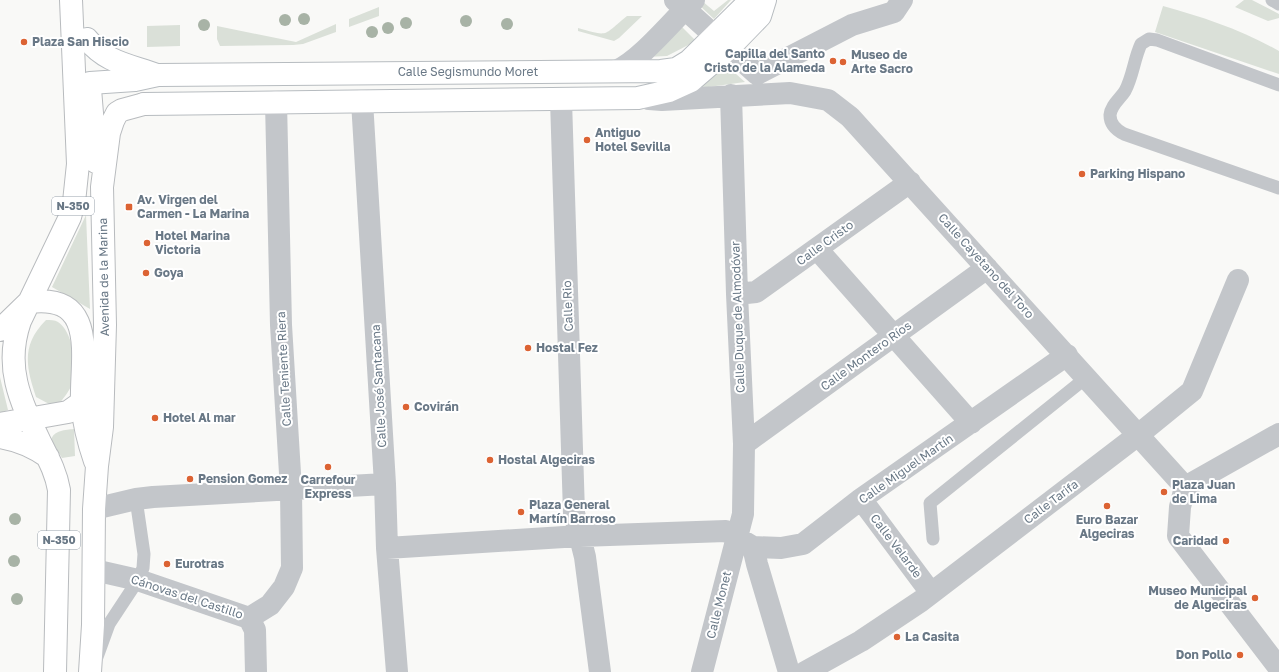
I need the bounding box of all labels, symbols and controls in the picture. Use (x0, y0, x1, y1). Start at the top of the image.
place label: Plaza San Hiscio (32, 34, 129, 49)
marker: Plaza San Hiscio (19, 37, 29, 47)
place label: Capilla del Santo Cristo de la Alameda (704, 46, 825, 75)
place label: Museo de Arte Sacro (851, 47, 913, 76)
marker: Capilla del Santo Cristo de la Alameda (828, 56, 838, 66)
marker: Museo de Arte Sacro (838, 57, 848, 67)
street label: Calle Segismundo Moret (398, 64, 539, 79)
place label: Antiguo Hotel Sevilla (595, 125, 671, 154)
marker: Antiguo Hotel Sevilla (582, 135, 592, 145)
place label: Parking Hispano (1090, 166, 1185, 181)
marker: Parking Hispano (1077, 169, 1087, 179)
place label: Av. Virgen del Carmen - La Marina (137, 192, 249, 221)
road number: N-350 (52, 197, 94, 215)
marker: Av. Virgen del Carmen - La Marina (124, 202, 134, 212)
street label: Calle Cayetano del Toro (935, 210, 1038, 321)
street label: Calle Cristo (793, 217, 856, 268)
street label: Avenida de la Marina (95, 218, 112, 336)
place label: Hotel Marina Victoria (155, 228, 230, 257)
marker: Hotel Marina Victoria (142, 238, 152, 248)
street label: Calle Duque de Almodóvar (727, 241, 748, 393)
place label: Goya (154, 265, 184, 280)
marker: Goya (141, 268, 151, 278)
street label: Calle Rio (559, 280, 576, 332)
street label: Calle Teniente Riera (273, 311, 294, 427)
street label: Calle Montero Ríos (817, 318, 914, 394)
street label: Calle José Santacana (368, 324, 389, 448)
place label: Hostal Fez (536, 340, 598, 355)
marker: Hostal Fez (523, 343, 533, 353)
place label: Covirán (414, 399, 459, 414)
marker: Covirán (401, 402, 411, 412)
place label: Hotel Al mar (163, 410, 236, 425)
marker: Hotel Al mar (150, 413, 160, 423)
street label: Calle Miguel Martín (856, 430, 956, 507)
place label: Hostal Algeciras (498, 452, 595, 467)
marker: Hostal Algeciras (485, 455, 495, 465)
marker: Carrefour Express (323, 462, 333, 472)
place label: Pension Gomez (198, 471, 287, 486)
place label: Carrefour Express (300, 472, 356, 501)
marker: Pension Gomez (185, 474, 195, 484)
street label: Calle Tarifa (1020, 476, 1081, 527)
place label: Plaza Juan de Lima (1172, 477, 1235, 506)
marker: Plaza Juan de Lima (1159, 487, 1169, 497)
place label: Plaza General Martín Barroso (529, 497, 616, 526)
marker: Euro Bazar Algeciras (1102, 501, 1112, 511)
marker: Plaza General Martín Barroso (516, 507, 526, 517)
street label: Calle Velarde (867, 511, 925, 581)
place label: Euro Bazar Algeciras (1076, 512, 1139, 541)
road number: N-350 (38, 531, 80, 549)
place label: Caridad (1173, 533, 1218, 548)
marker: Caridad (1221, 536, 1231, 546)
place label: Eurotras (175, 556, 225, 571)
marker: Eurotras (162, 559, 172, 569)
street label: Calle Monet (703, 569, 734, 640)
street label: Cánovas del Castillo (129, 571, 245, 622)
place label: Museo Municipal de Algeciras (1148, 583, 1247, 612)
marker: Museo Municipal de Algeciras (1250, 593, 1260, 603)
place label: La Casita (905, 629, 959, 644)
marker: La Casita (892, 632, 902, 642)
place label: Don Pollo (1176, 647, 1232, 662)
marker: Don Pollo (1235, 650, 1245, 660)

